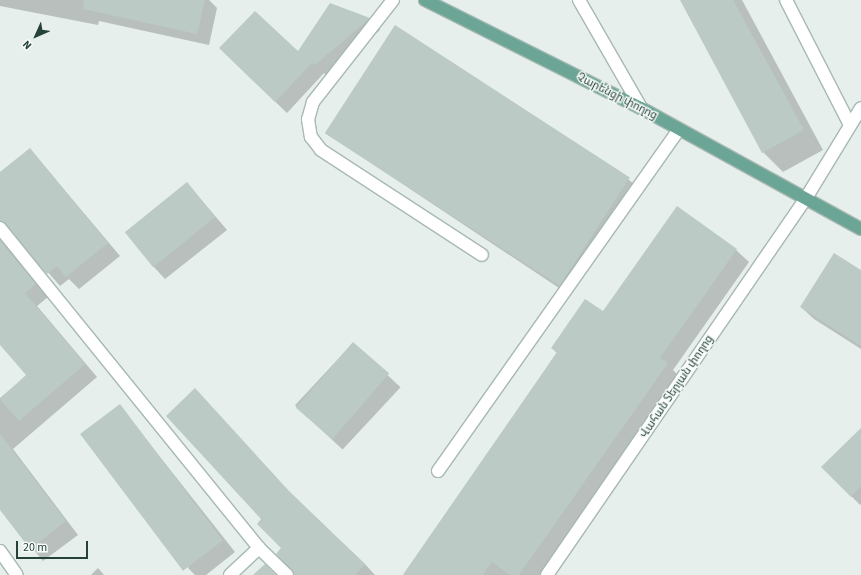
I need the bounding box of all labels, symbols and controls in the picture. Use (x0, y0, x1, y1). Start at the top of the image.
north arrow (16, 16, 56, 56)
text: N (19, 37, 35, 53)
street label: Չարենցի փողոց (575, 71, 659, 123)
street label: Վահան Տերյան փողոց (638, 333, 716, 441)
scale bar (18, 533, 90, 559)
text: 20 m (23, 539, 47, 556)

